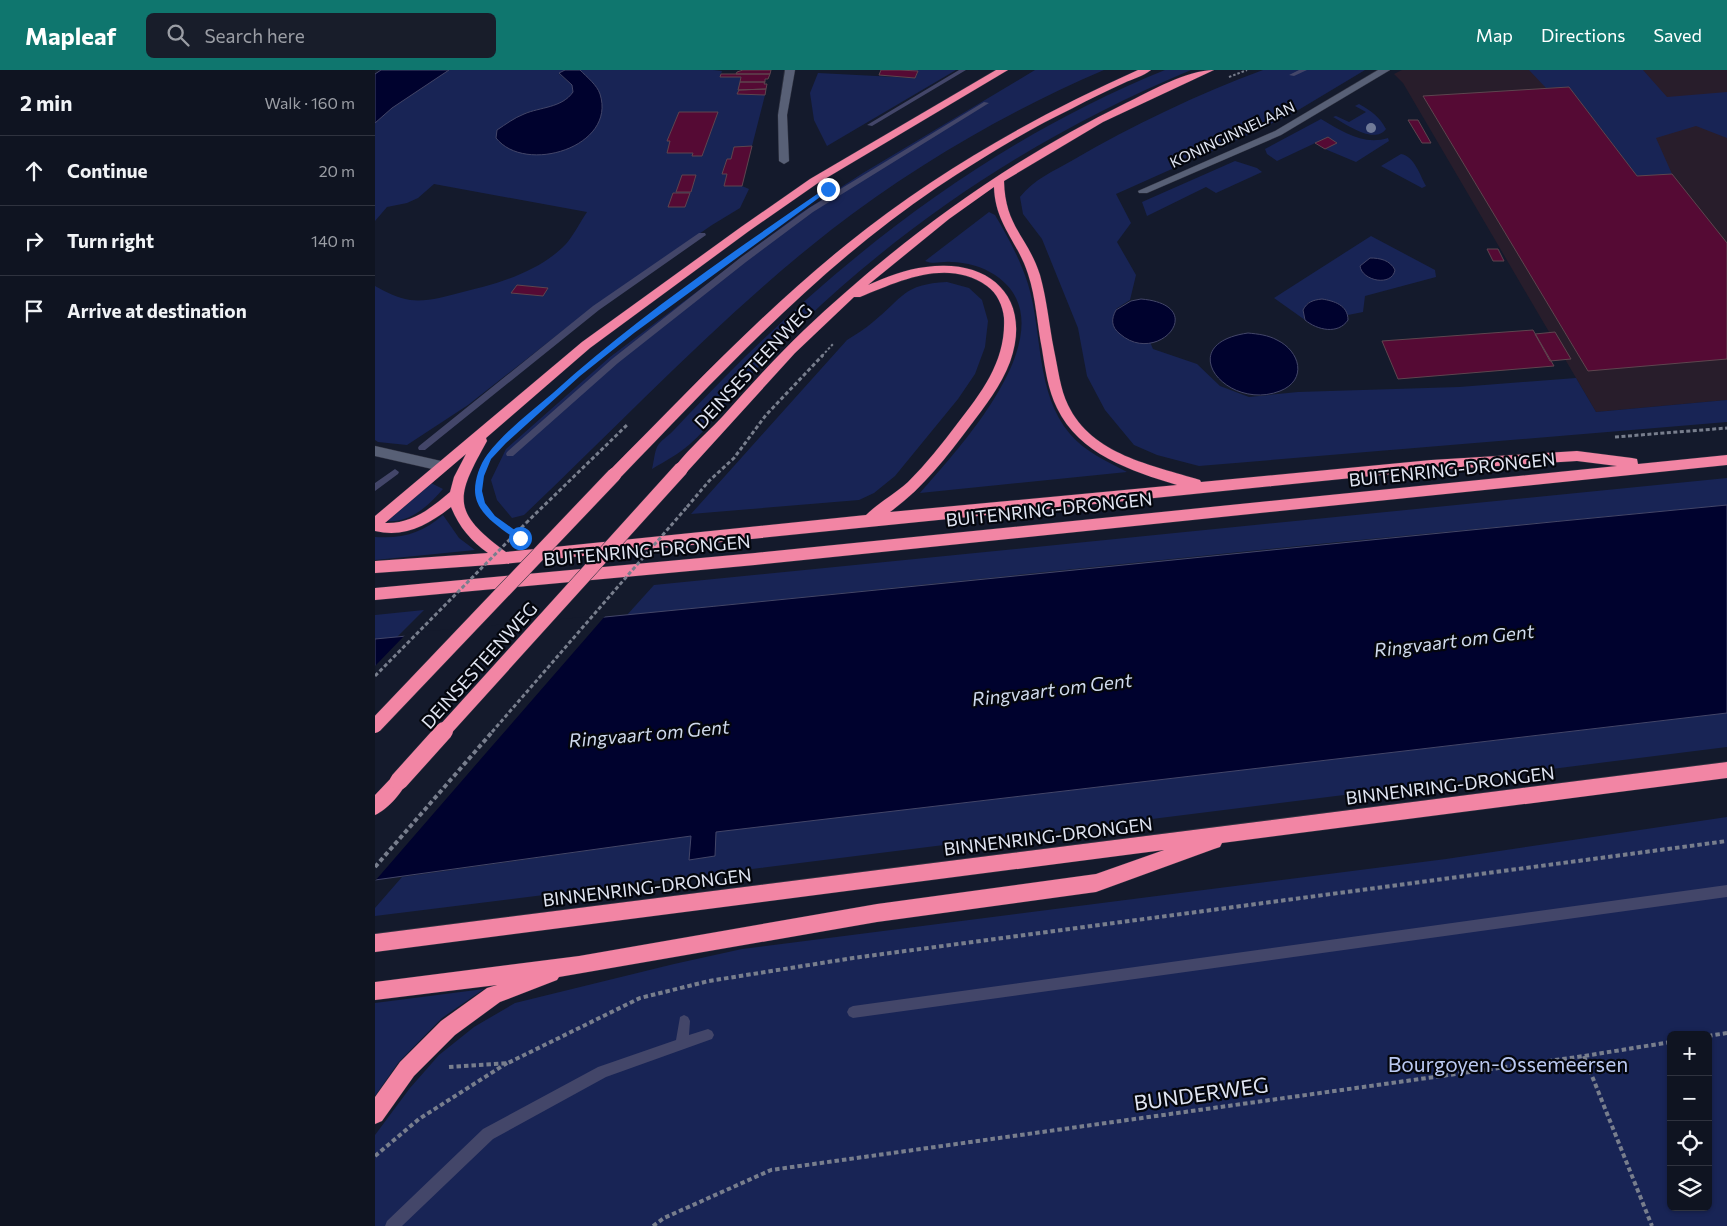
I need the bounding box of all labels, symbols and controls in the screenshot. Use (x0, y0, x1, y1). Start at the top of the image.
search box (146, 13, 496, 58)
text: Mapleaf (25, 21, 116, 50)
icon: search (164, 21, 192, 49)
text: Search here (204, 24, 305, 47)
text: Map (1476, 24, 1513, 46)
text: Directions (1541, 24, 1625, 46)
text: Saved (1653, 24, 1702, 46)
text: 2 min (20, 90, 72, 115)
text: Walk · 160 m (265, 93, 355, 112)
street label: KONINGINNELAAN (1167, 97, 1297, 171)
icon: ahead (20, 157, 48, 185)
text: Continue (67, 159, 147, 182)
text: 20 m (319, 161, 355, 180)
route end (817, 178, 840, 201)
icon: right (20, 227, 48, 255)
text: Turn right (67, 229, 154, 252)
text: 140 m (311, 231, 355, 250)
icon: arrive (20, 297, 48, 325)
text: Arrive at destination (67, 299, 247, 322)
street label: DEINSESTEENWEG (689, 299, 817, 433)
street label: BUITENRING-DRONGEN (1348, 447, 1556, 491)
street label: BUITENRING-DRONGEN (945, 487, 1153, 531)
route start (509, 527, 532, 550)
street label: BUITENRING-DRONGEN (543, 530, 751, 570)
street label: DEINSESTEENWEG (416, 597, 542, 733)
water label: Ringvaart om Gent (1372, 619, 1537, 661)
water label: Ringvaart om Gent (970, 668, 1135, 710)
water label: Ringvaart om Gent (568, 714, 732, 751)
street label: BINNENRING-DRONGEN (1344, 761, 1556, 809)
street label: BINNENRING-DRONGEN (942, 812, 1154, 860)
street label: BINNENRING-DRONGEN (541, 863, 753, 911)
map controls (1667, 1031, 1712, 1211)
button: + (1667, 1031, 1712, 1076)
park label: Bourgoyen-Ossemeersen (1388, 1051, 1628, 1076)
street label: BUNDERWEG (1132, 1071, 1270, 1115)
button: − (1667, 1076, 1712, 1121)
button: locate (1667, 1121, 1712, 1166)
button: layers (1667, 1166, 1712, 1211)

